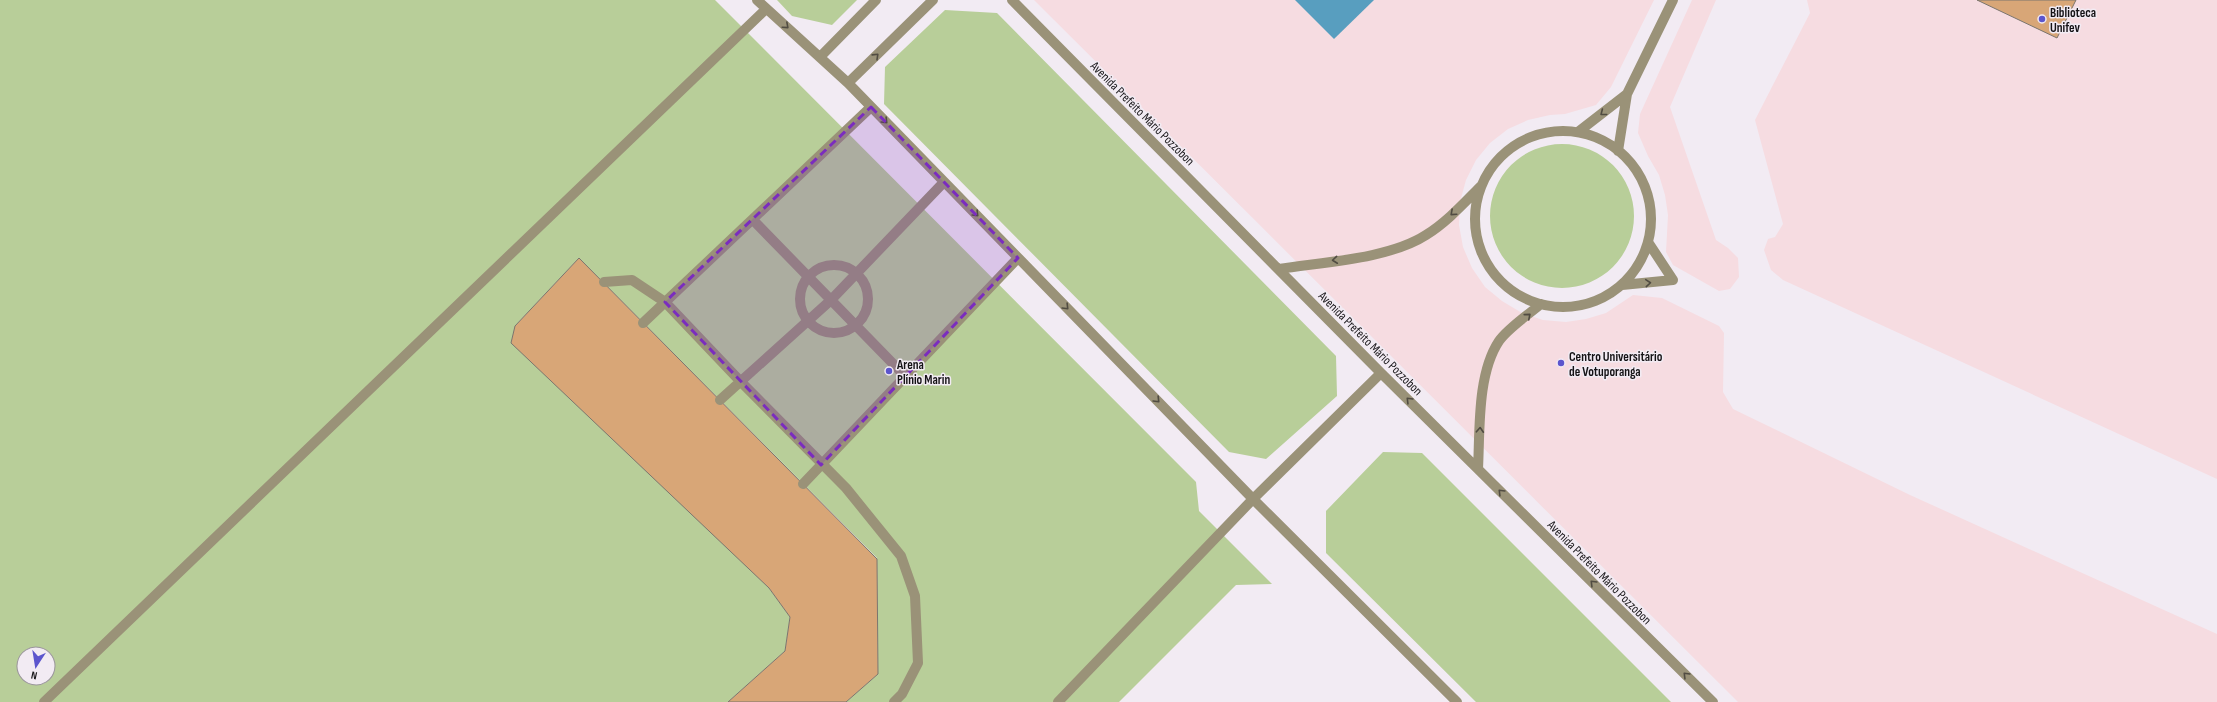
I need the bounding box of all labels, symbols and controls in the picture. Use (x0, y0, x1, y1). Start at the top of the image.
place label: Biblioteca Unifev (2050, 5, 2096, 36)
marker: Biblioteca Unifev (2037, 14, 2047, 24)
one-way arrow (781, 22, 789, 29)
one-way arrow (871, 53, 879, 61)
street label: Avenida Prefeito Mário Pozzobon (1086, 58, 1198, 169)
one-way arrow (1600, 109, 1607, 116)
one-way arrow (880, 116, 888, 124)
one-way arrow (1450, 208, 1457, 215)
one-way arrow (971, 209, 979, 217)
one-way arrow (1332, 256, 1338, 265)
one-way arrow (1645, 278, 1651, 287)
street label: Avenida Prefeito Mário Pozzobon (1314, 288, 1426, 399)
one-way arrow (1062, 302, 1069, 310)
one-way arrow (1523, 313, 1530, 320)
place label: Centro Universitário de Votuporanga (1569, 349, 1663, 380)
place label: Arena Plínio Marin (896, 357, 950, 388)
marker: Centro Universitário de Votuporanga (1556, 358, 1566, 368)
marker: Arena Plínio Marin (884, 366, 894, 376)
one-way arrow (1152, 395, 1160, 403)
one-way arrow (1406, 397, 1414, 405)
one-way arrow (1476, 427, 1485, 433)
one-way arrow (1498, 489, 1506, 497)
street label: Avenida Prefeito Mário Pozzobon (1543, 517, 1655, 628)
one-way arrow (1590, 580, 1598, 588)
north arrow (16, 646, 56, 686)
text: N (30, 668, 38, 682)
one-way arrow (1683, 672, 1691, 679)

